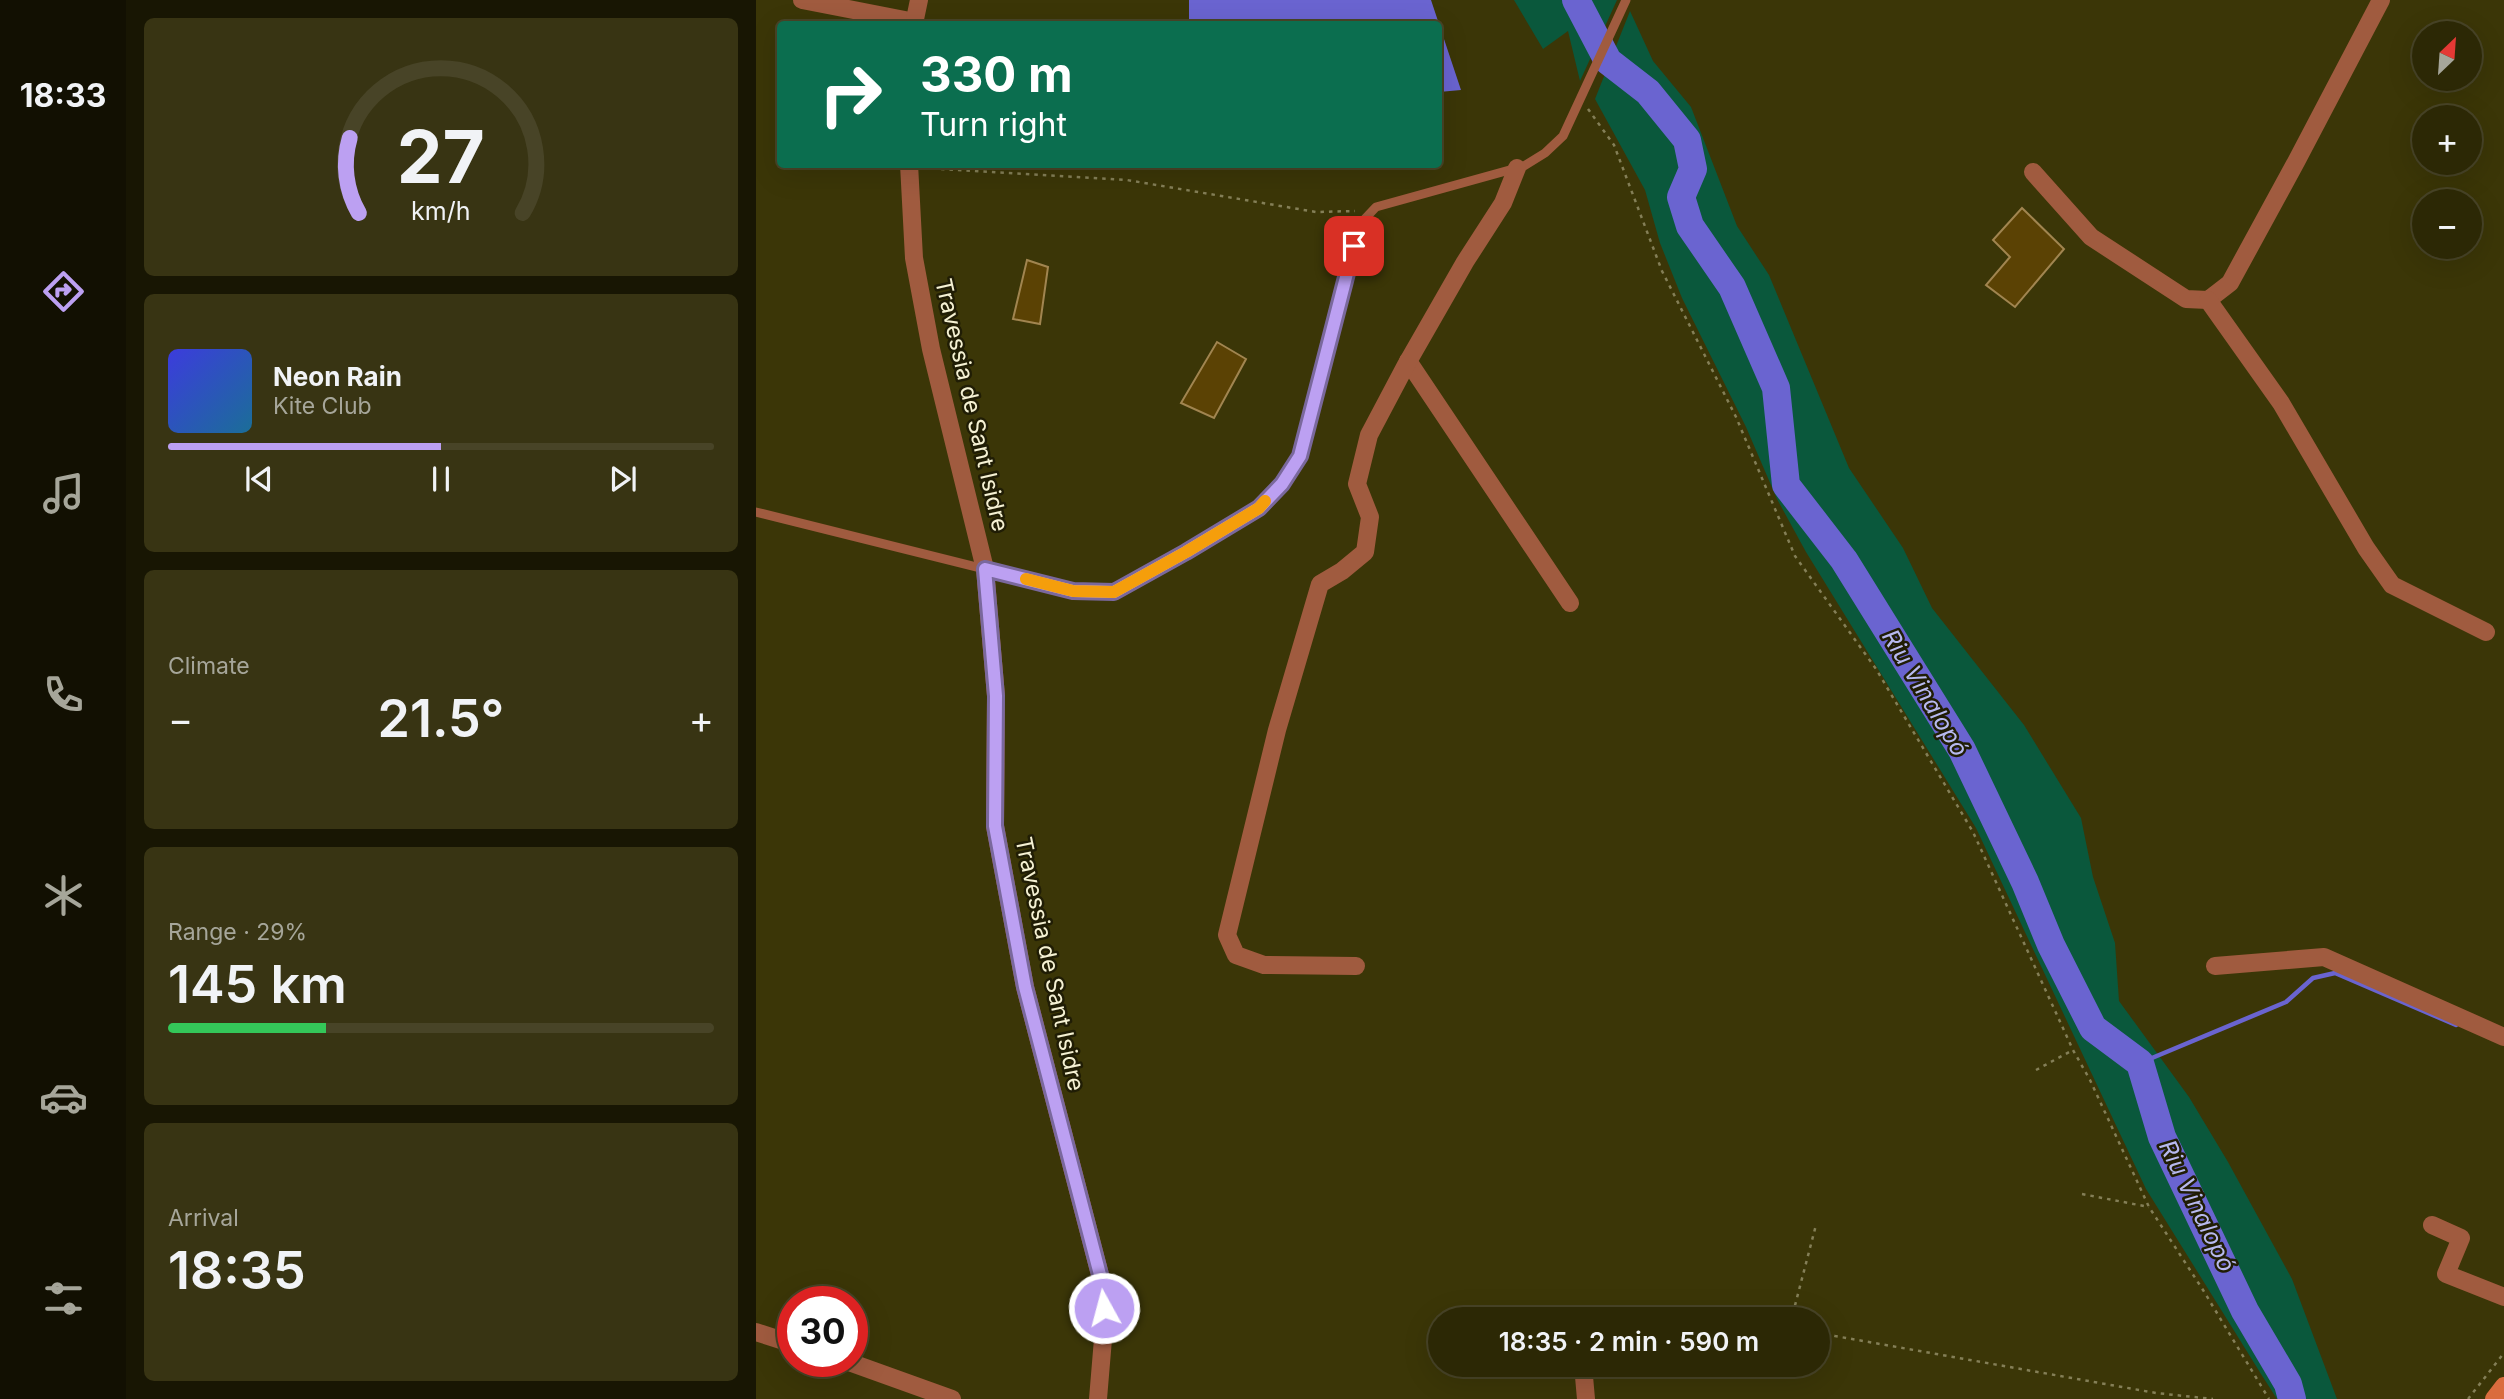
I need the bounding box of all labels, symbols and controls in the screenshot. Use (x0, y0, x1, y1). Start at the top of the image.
north arrow (2412, 21, 2482, 91)
map controls (2412, 21, 2482, 259)
text: 330 m (920, 45, 1073, 104)
icon: right (805, 49, 896, 140)
text: 18:33 (20, 76, 106, 115)
text: Turn right (920, 105, 1067, 144)
button: + (2412, 105, 2482, 175)
text: 27 (397, 112, 485, 201)
button: − (2412, 189, 2482, 259)
text: km/h (411, 196, 471, 226)
pin (1324, 216, 1384, 276)
icon: arrive (1335, 227, 1373, 265)
icon: directions (39, 267, 88, 316)
street label: Travessia de Sant Isidre (929, 276, 1015, 534)
text: Neon Rain (273, 361, 402, 392)
text: Kite Club (273, 392, 372, 420)
icon: previous (240, 460, 278, 498)
icon: pause (422, 460, 460, 498)
icon: next (604, 460, 642, 498)
icon: music (39, 469, 88, 518)
water label: Riu Vinalopó (1876, 624, 1975, 761)
text: Climate (168, 652, 250, 680)
icon: phone (39, 670, 88, 719)
text: 21.5° (378, 687, 504, 750)
text: − (168, 696, 193, 742)
text: + (689, 696, 714, 742)
street label: Travessia de Sant Isidre (1009, 835, 1091, 1093)
icon: climate (39, 871, 88, 920)
text: Range · 29% (168, 918, 307, 946)
text: 145 km (168, 953, 347, 1016)
icon: car (39, 1073, 88, 1122)
water label: Riu Vinalopó (2153, 1135, 2242, 1276)
text: Arrival (168, 1204, 239, 1232)
text: 18:35 (168, 1239, 306, 1302)
position arrow (1067, 1271, 1141, 1345)
icon: filters (39, 1274, 88, 1323)
speed limit sign: 30 (777, 1286, 868, 1377)
text: 18:35 · 2 min · 590 m (1499, 1326, 1759, 1357)

